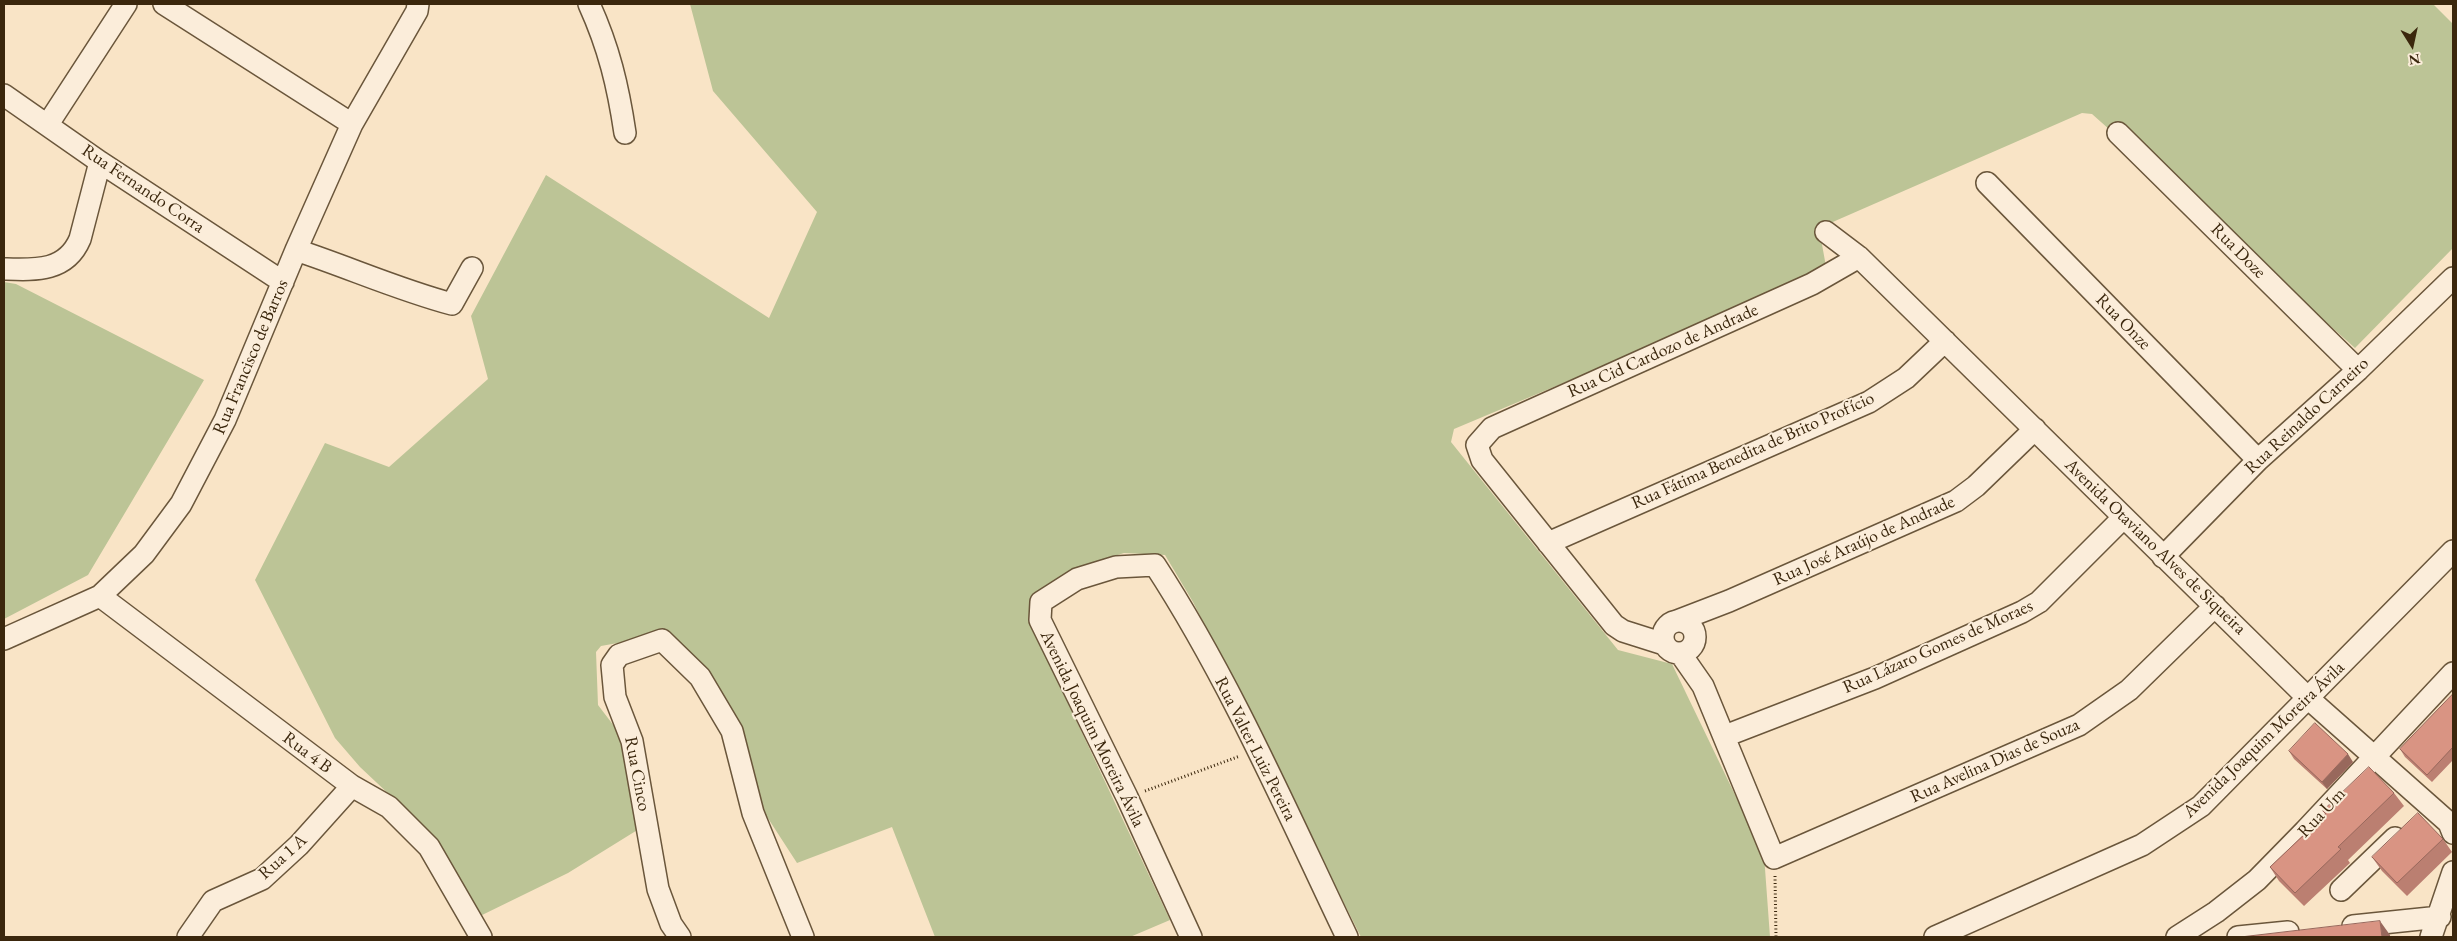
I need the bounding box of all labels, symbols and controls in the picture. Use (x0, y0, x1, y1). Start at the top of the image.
north arrow (2387, 20, 2437, 70)
text: N (2407, 50, 2422, 70)
street label: Rua Fernando Corra (77, 140, 209, 238)
street label: Rua Doze (2206, 219, 2270, 283)
street label: Rua Francisco de Barros (209, 276, 293, 438)
street label: Rua Onze (2091, 289, 2155, 355)
street label: Rua Cid Cardozo de Andrade (1564, 299, 1762, 403)
street label: Rua Reinaldo Carneiro (2240, 353, 2374, 479)
street label: Rua Fátima Benedita de Brito Profício (1628, 388, 1878, 514)
street label: Avenida Otaviano Alves de Siqueira (2060, 455, 2250, 639)
street label: Rua José Araújo de Andrade (1770, 491, 1958, 591)
street label: Rua Lázaro Gomes de Moraes (1840, 595, 2036, 699)
street label: Avenida Joaquim Moreira Ávila (1035, 627, 1149, 831)
street label: Avenida Joaquim Moreira Ávila (2179, 657, 2349, 823)
street label: Rua Valter Luiz Pereira (1209, 673, 1301, 825)
street label: Rua Avelina Dias de Souza (1907, 714, 2083, 808)
street label: Rua 4 B (278, 728, 336, 778)
street label: Rua Cinco (619, 735, 655, 813)
street label: Rua Um (2294, 784, 2350, 842)
street label: Rua 1 A (254, 830, 312, 884)

